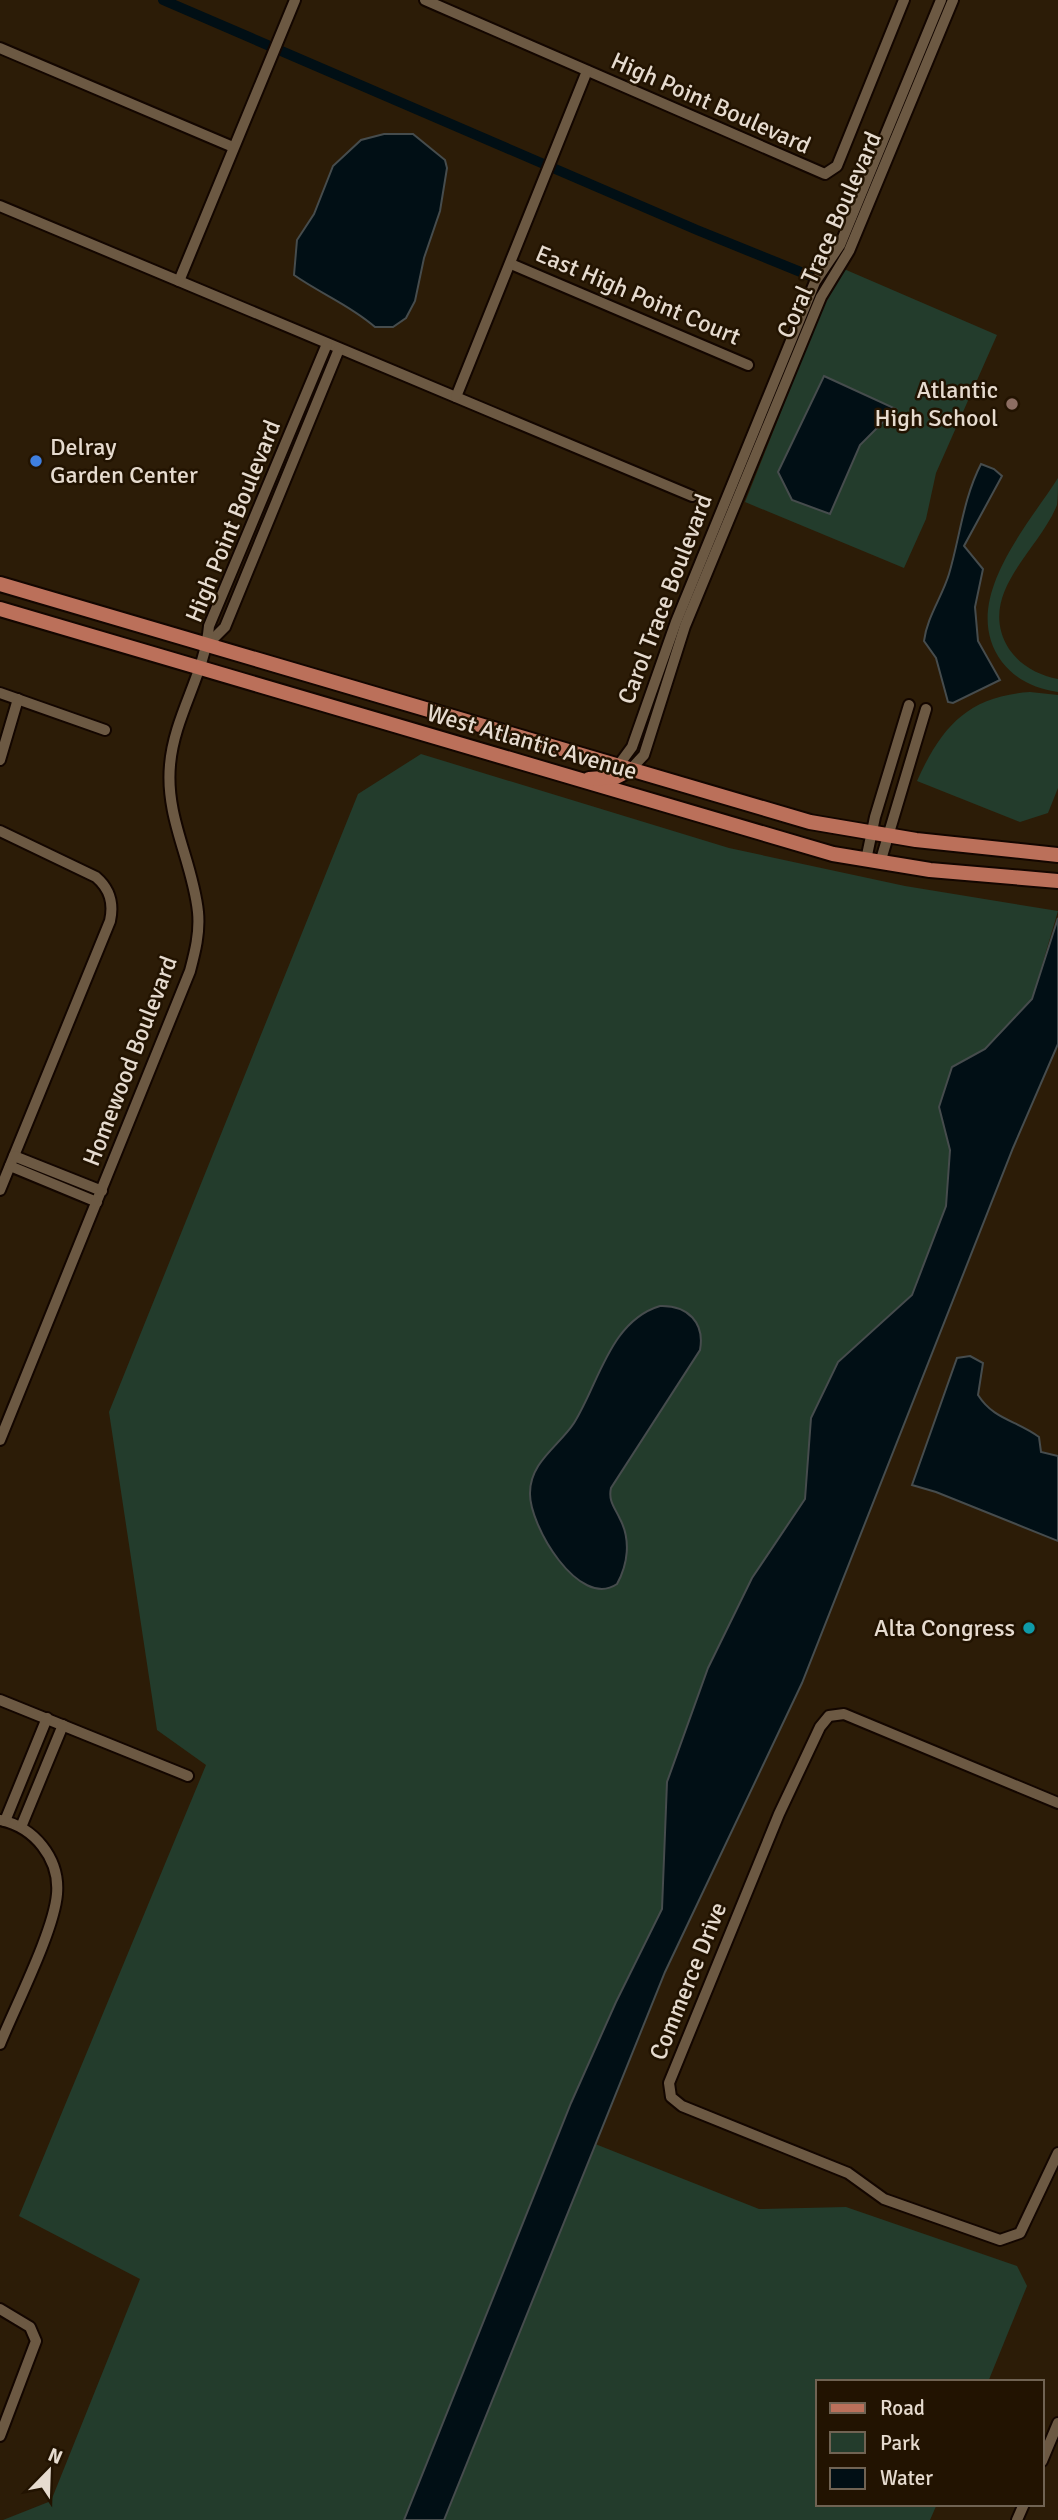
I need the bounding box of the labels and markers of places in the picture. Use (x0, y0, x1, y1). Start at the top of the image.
place label: Atlantic High School (875, 375, 998, 433)
marker: Atlantic High School (1004, 396, 1020, 412)
place label: Delray Garden Center (50, 432, 198, 490)
marker: Delray Garden Center (28, 453, 44, 469)
place label: Alta Congress (874, 1613, 1015, 1643)
marker: Alta Congress (1021, 1620, 1037, 1636)

